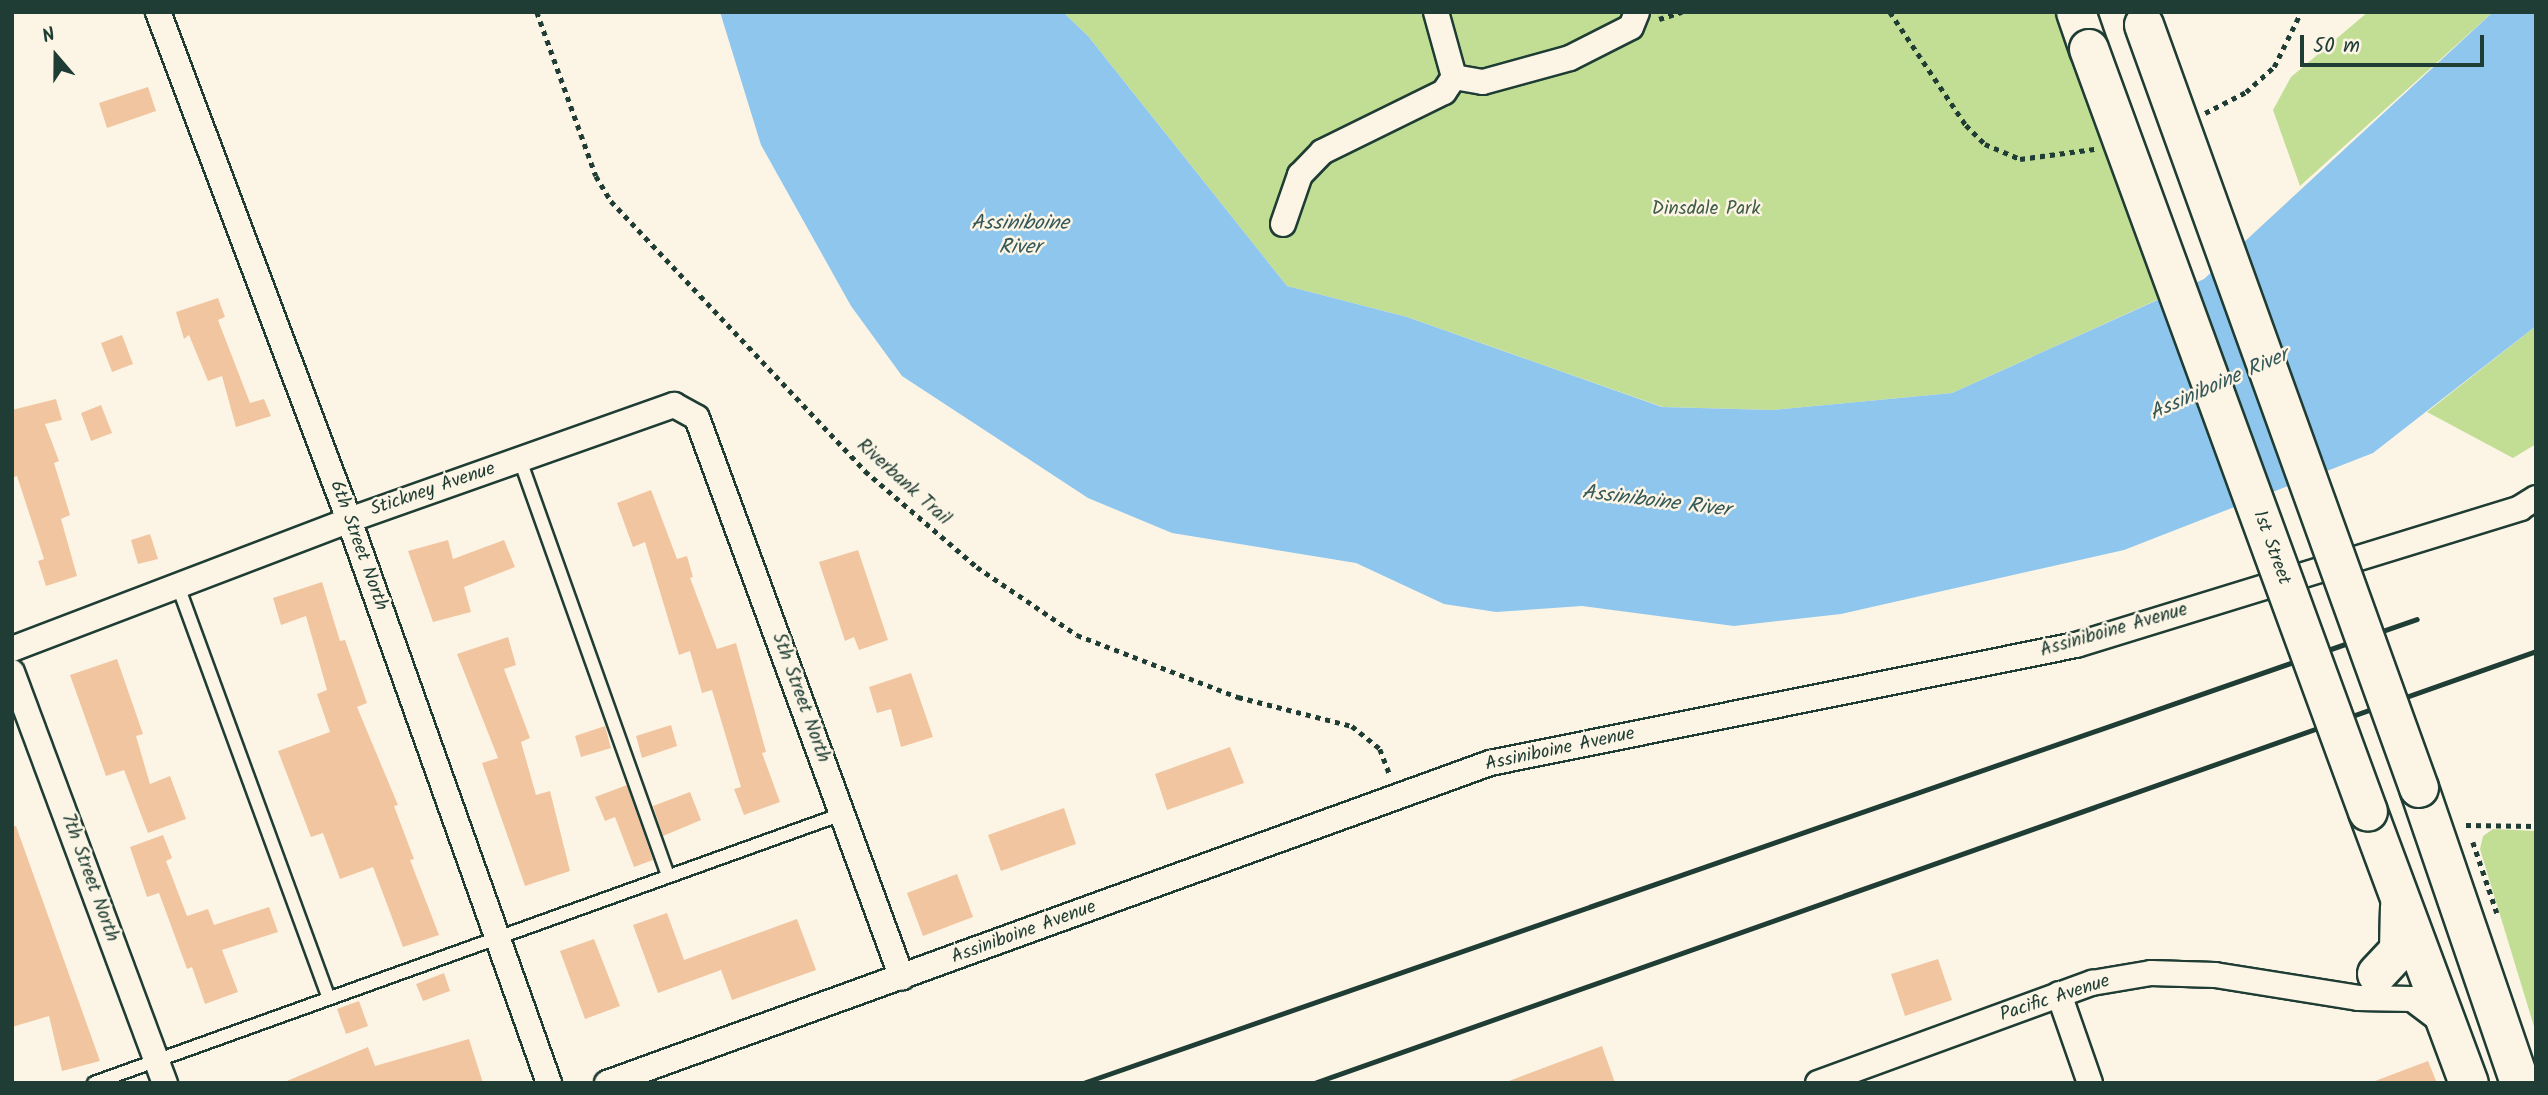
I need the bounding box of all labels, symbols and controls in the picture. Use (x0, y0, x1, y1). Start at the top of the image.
text: N (38, 20, 60, 52)
north arrow (21, 21, 91, 91)
scale bar (2303, 21, 2487, 65)
text: 50 m (2313, 30, 2360, 63)
park label: Dinsdale Park (1652, 199, 1760, 221)
water label: Assiniboine River (971, 211, 1069, 261)
water label: Assiniboine River (2146, 343, 2292, 427)
street label: Riverbank Trail (851, 435, 955, 531)
street label: Stickney Avenue (368, 458, 498, 522)
street label: 6th Street North (324, 478, 392, 614)
water label: Assiniboine River (1581, 480, 1731, 524)
street label: 1st Street (2247, 508, 2295, 588)
street label: Assiniboine Avenue (2038, 599, 2190, 663)
street label: 5th Street North (766, 630, 834, 766)
street label: Assiniboine Avenue (1483, 723, 1637, 777)
street label: 7th Street North (55, 811, 123, 945)
street label: Assiniboine Avenue (949, 896, 1099, 970)
street label: Pacific Avenue (1997, 971, 2113, 1027)

